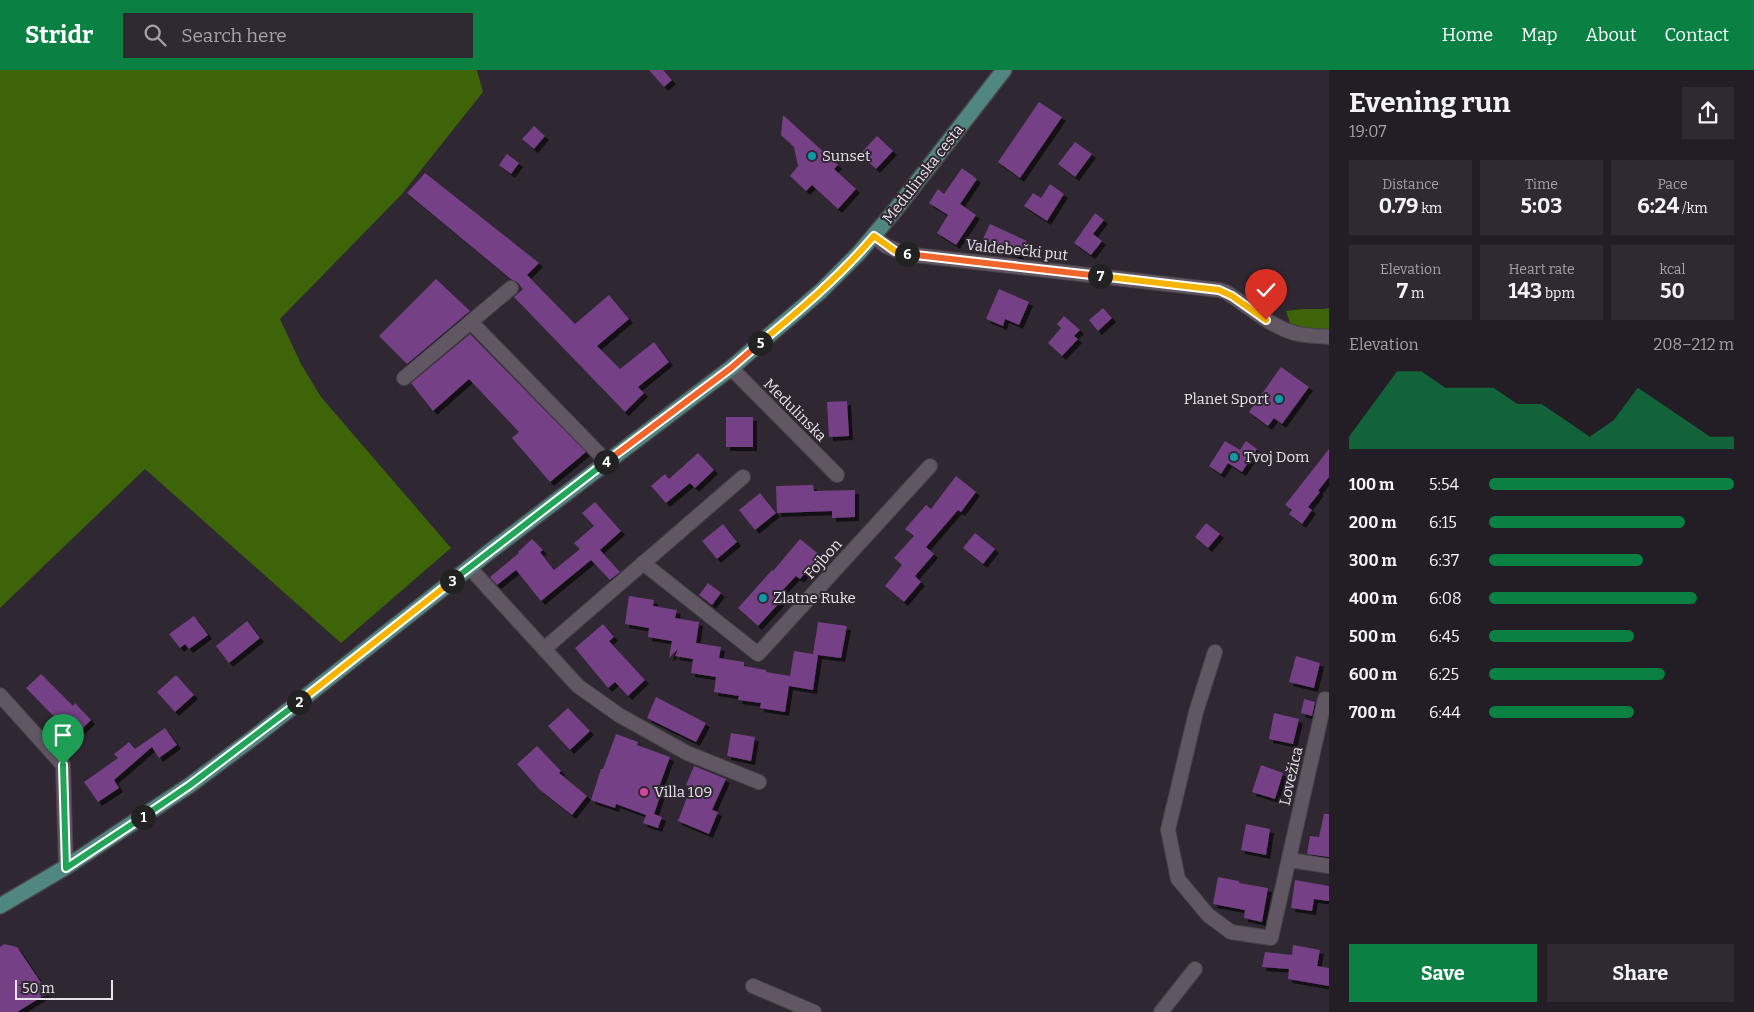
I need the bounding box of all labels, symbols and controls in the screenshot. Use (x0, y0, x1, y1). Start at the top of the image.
search box (123, 13, 473, 58)
text: Stridr (25, 21, 93, 49)
icon: search (141, 21, 169, 49)
text: Search here (181, 24, 287, 47)
text: Home (1442, 24, 1493, 46)
text: Map (1521, 24, 1557, 46)
text: About (1585, 24, 1636, 46)
text: Contact (1664, 24, 1729, 46)
text: Evening run (1349, 86, 1510, 119)
button: share (1682, 87, 1734, 139)
street label: Medulinska cesta (879, 121, 967, 227)
text: 19:07 (1349, 122, 1387, 141)
place label: Sunset (822, 147, 871, 165)
marker: Sunset (806, 150, 818, 162)
text: Distance (1382, 176, 1439, 193)
text: Time (1525, 176, 1558, 193)
text: Pace (1657, 176, 1688, 193)
text: 0.79 (1379, 193, 1418, 219)
text: 5:03 (1521, 193, 1562, 219)
text: 6:24 (1637, 193, 1679, 219)
text: km (1418, 200, 1442, 217)
text: /km (1679, 200, 1708, 217)
street label: Valdebečki put (965, 236, 1069, 264)
pin: 6 (894, 242, 920, 266)
text: 6 (903, 246, 912, 263)
text: Elevation (1380, 261, 1441, 278)
text: Heart rate (1508, 261, 1575, 278)
text: kcal (1659, 261, 1686, 278)
pin: 7 (1088, 264, 1112, 288)
text: 7 (1097, 268, 1104, 285)
pin (1245, 269, 1287, 320)
icon: check (1252, 276, 1280, 304)
text: 7 (1397, 278, 1408, 304)
text: 143 (1508, 278, 1542, 304)
text: 50 (1660, 278, 1685, 304)
text: m (1408, 285, 1424, 302)
text: bpm (1542, 285, 1575, 302)
pin: 5 (748, 330, 772, 356)
text: 5 (757, 335, 764, 352)
text: Elevation (1349, 335, 1419, 354)
text: 208–212 m (1653, 335, 1734, 354)
street label: Medulinska (760, 375, 830, 445)
place label: Planet Sport (1184, 390, 1270, 408)
marker: Planet Sport (1273, 393, 1285, 405)
place label: Tvoj Dom (1244, 448, 1310, 466)
pin: 4 (594, 450, 618, 474)
marker: Tvoj Dom (1228, 451, 1240, 463)
text: 4 (602, 454, 611, 471)
text: 100 m (1349, 475, 1394, 494)
text: 5:54 (1429, 475, 1459, 494)
text: 200 m (1349, 513, 1396, 532)
text: 6:15 (1429, 513, 1457, 532)
street label: Fojbon (801, 535, 846, 583)
text: 300 m (1349, 551, 1397, 570)
text: 6:37 (1429, 551, 1459, 570)
pin: 3 (440, 568, 464, 594)
text: 3 (448, 573, 457, 590)
place label: Zlatne Ruke (773, 589, 856, 607)
text: 400 m (1349, 589, 1397, 608)
text: 6:08 (1429, 589, 1462, 608)
marker: Zlatne Ruke (757, 592, 769, 604)
text: 500 m (1349, 627, 1396, 646)
text: 6:45 (1429, 627, 1460, 646)
text: 600 m (1349, 665, 1397, 684)
text: 6:25 (1429, 665, 1459, 684)
pin: 2 (286, 690, 312, 714)
text: 2 (296, 694, 303, 711)
text: 700 m (1349, 703, 1396, 722)
text: 6:44 (1429, 703, 1461, 722)
pin (42, 714, 84, 765)
icon: arrive (49, 721, 77, 749)
street label: Lovežica (1276, 745, 1306, 807)
place label: Villa 109 (654, 783, 712, 801)
marker: Villa 109 (638, 786, 650, 798)
pin: 1 (130, 804, 156, 830)
text: 1 (140, 809, 147, 826)
button: Save (1349, 944, 1537, 1002)
button: Share (1547, 944, 1734, 1002)
scale bar (15, 977, 112, 1000)
text: 50 m (22, 980, 55, 997)

